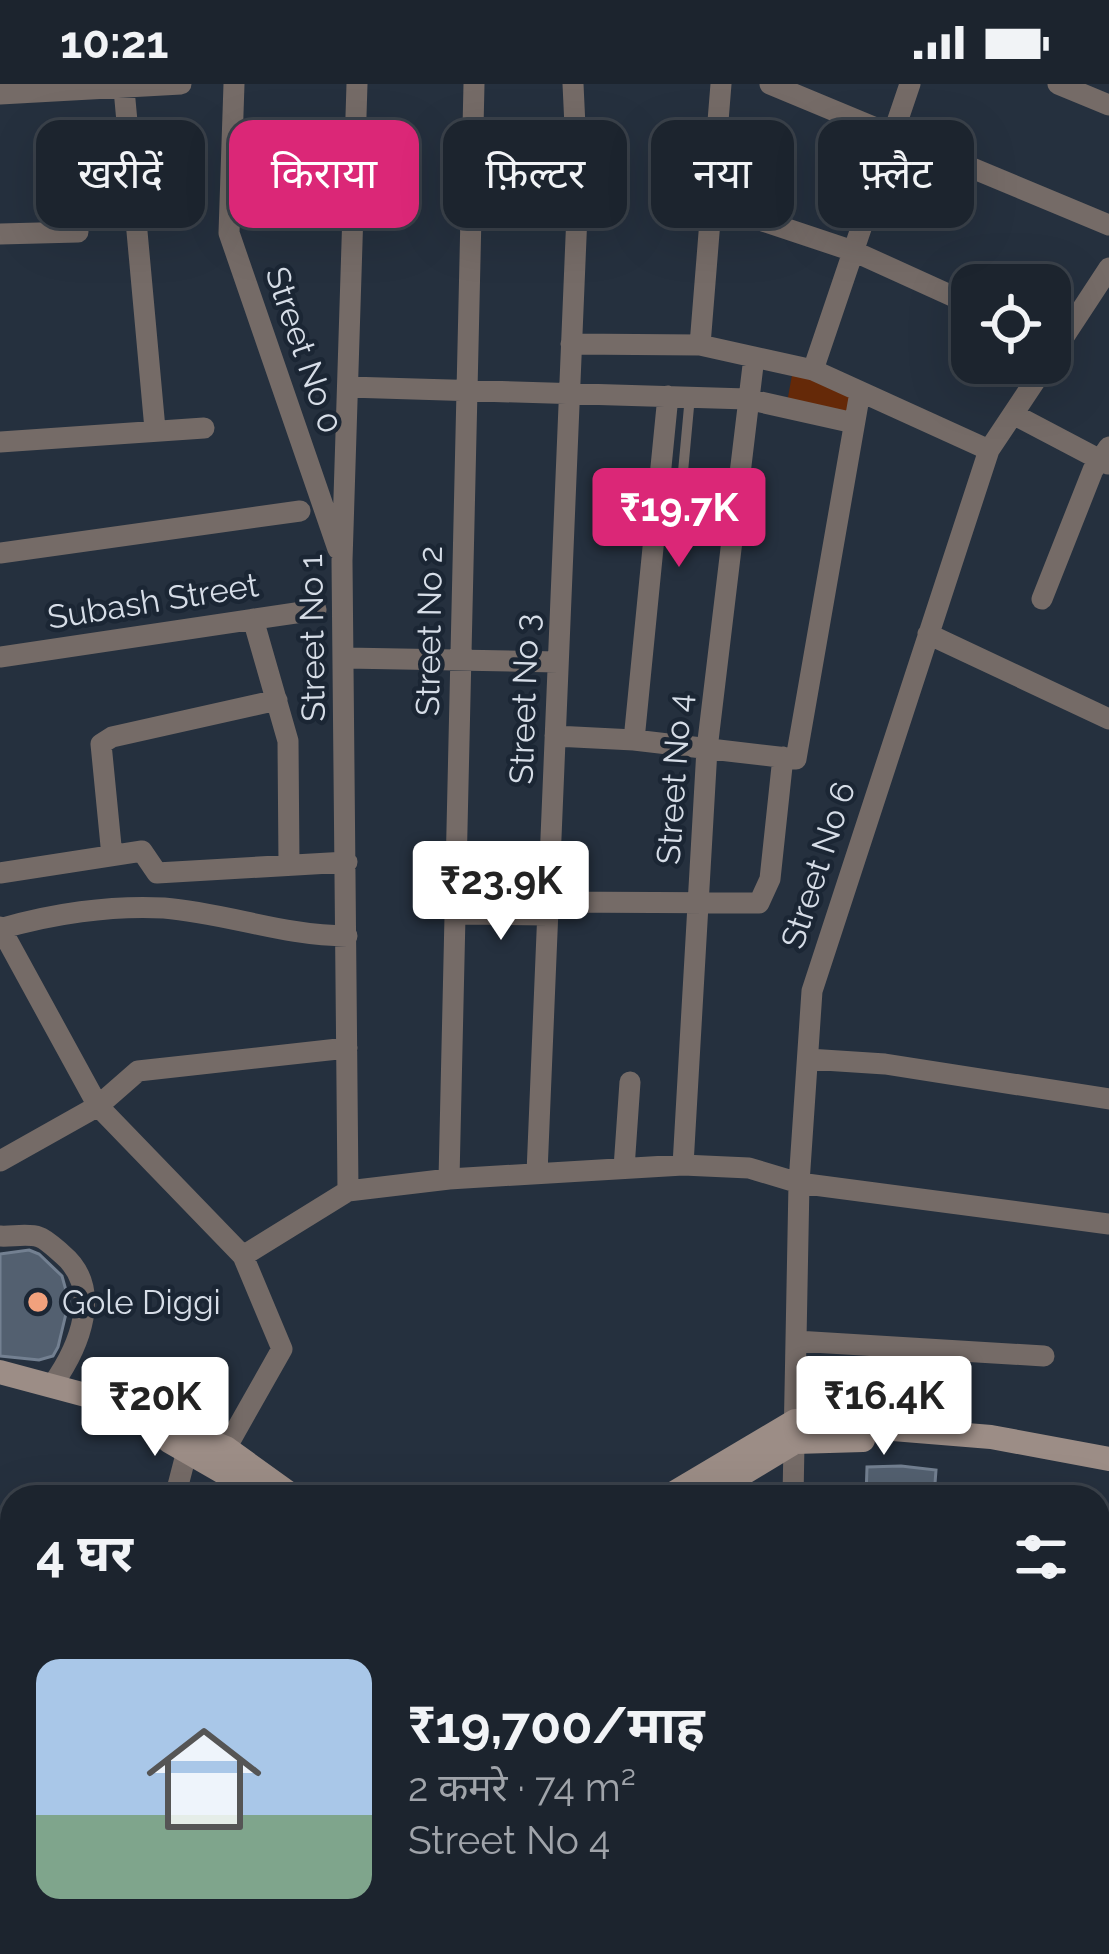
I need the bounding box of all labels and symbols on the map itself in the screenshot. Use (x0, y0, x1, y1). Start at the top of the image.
street label: Street No 0 (257, 262, 351, 438)
pin: ₹19.7K (581, 468, 777, 570)
street label: Street No 2 (408, 545, 450, 717)
street label: Street No 1 (291, 554, 333, 722)
street label: Subash Street (45, 565, 261, 637)
street label: Street No 3 (502, 613, 546, 785)
street label: Street No 4 (649, 692, 699, 866)
street label: Street No 6 (773, 777, 863, 953)
pin: ₹23.9K (403, 841, 599, 943)
place label: Gole Diggi (62, 1283, 221, 1322)
marker: Gole Diggi (25, 1289, 51, 1315)
pin: ₹16.4K (786, 1356, 982, 1458)
pin: ₹20K (84, 1357, 226, 1459)

